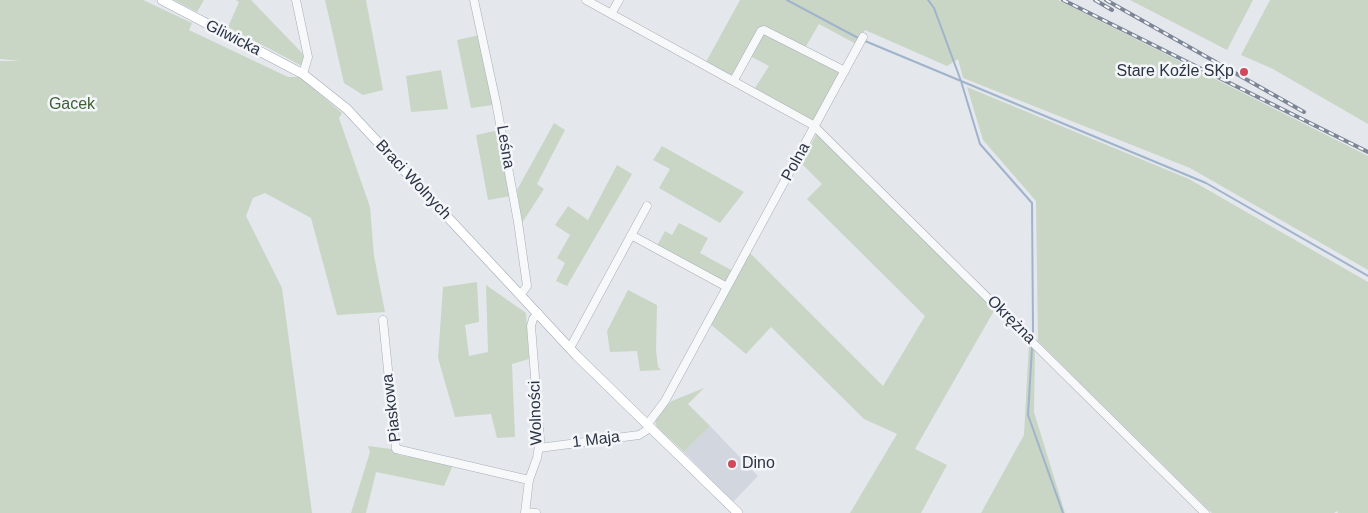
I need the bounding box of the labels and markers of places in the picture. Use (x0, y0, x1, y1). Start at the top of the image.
place label: Stare Koźle SKp (1117, 62, 1234, 82)
marker: Stare Koźle SKp (1238, 66, 1250, 78)
place label: Dino (742, 454, 775, 474)
marker: Dino (726, 458, 738, 470)

